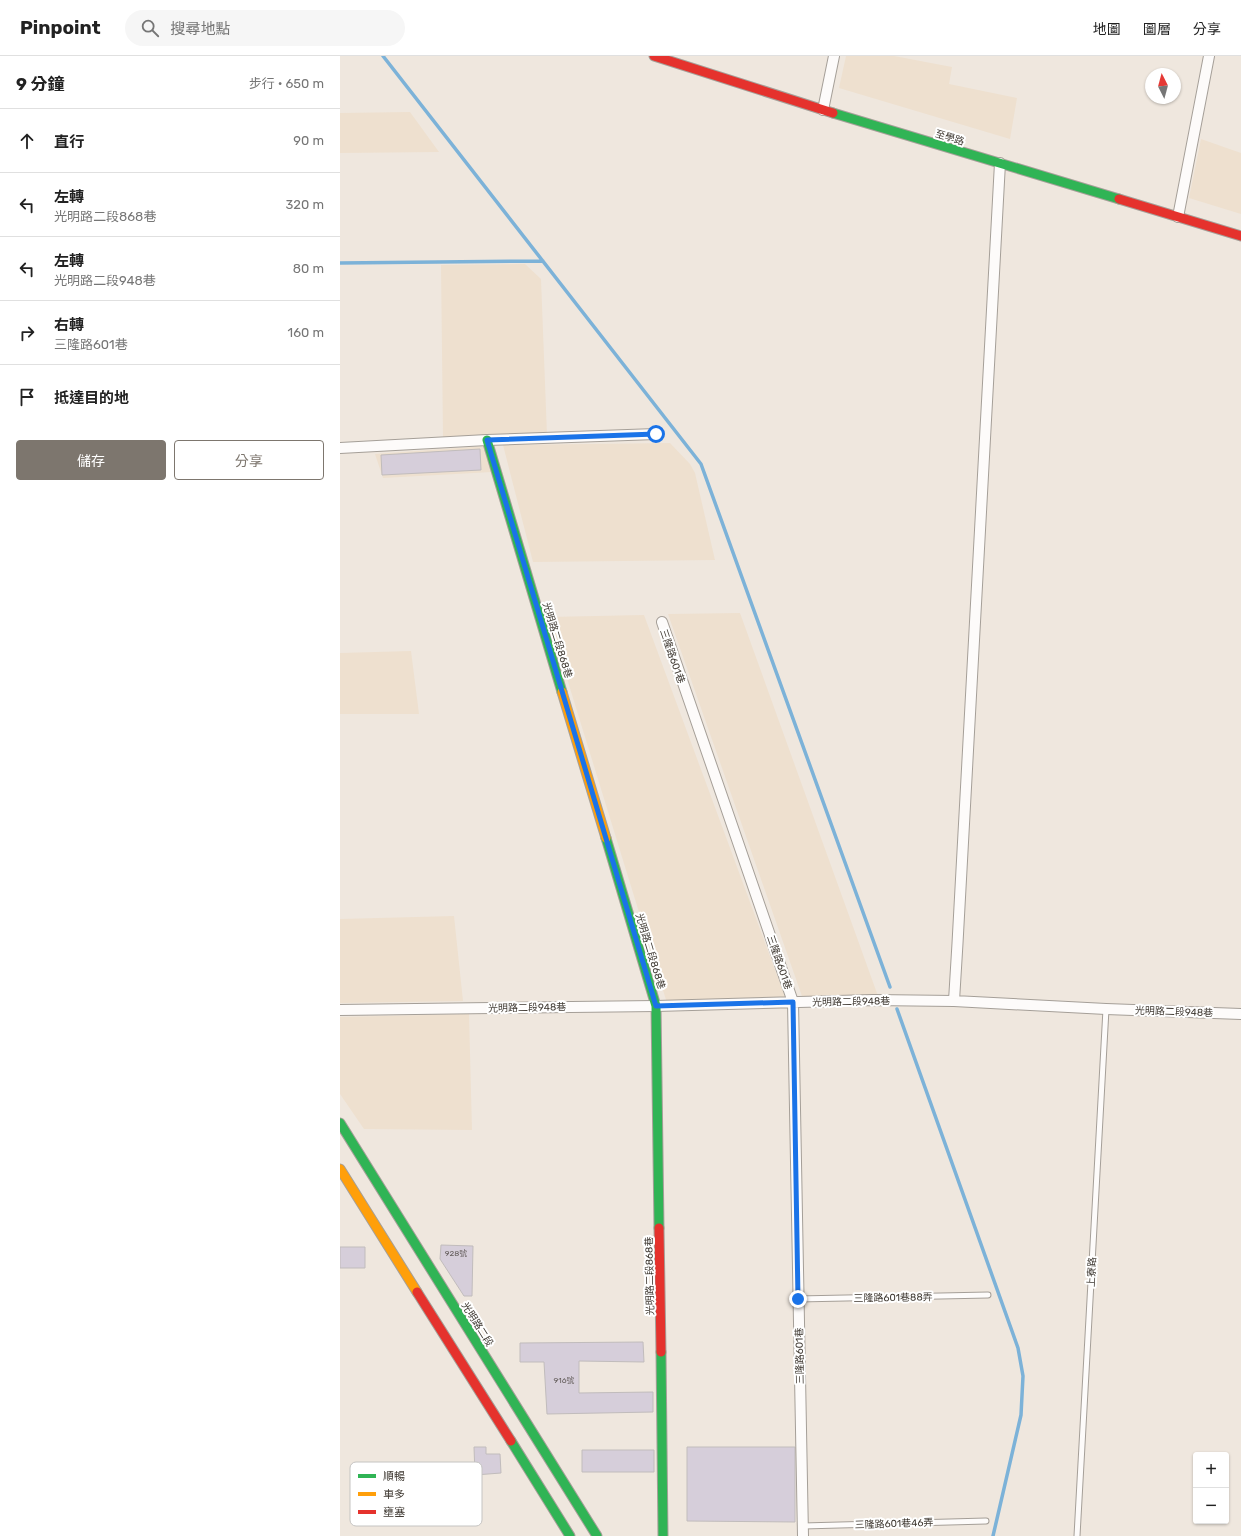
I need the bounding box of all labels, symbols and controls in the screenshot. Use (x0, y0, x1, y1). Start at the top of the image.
search box (125, 10, 405, 46)
text: Pinpoint (20, 16, 101, 39)
icon: search (139, 17, 161, 39)
text: 搜尋地點 (171, 20, 231, 38)
text: 地圖 (1093, 21, 1121, 38)
text: 圖層 (1143, 21, 1171, 38)
text: 分享 (1193, 21, 1221, 38)
north arrow (1145, 68, 1181, 104)
text: 9 分鐘 (16, 74, 65, 94)
text: 步行 · 650 m (249, 76, 324, 91)
street label: 至學路 (934, 128, 966, 148)
icon: ahead (16, 130, 38, 152)
text: 直行 (54, 133, 84, 151)
text: 90 m (293, 133, 324, 148)
text: 左轉 (54, 188, 84, 206)
icon: left (16, 194, 38, 216)
text: 320 m (286, 197, 324, 212)
text: 光明路二段868巷 (54, 209, 156, 224)
text: 左轉 (54, 252, 84, 270)
icon: left (16, 258, 38, 280)
text: 80 m (293, 261, 324, 276)
text: 光明路二段948巷 (54, 273, 156, 288)
text: 右轉 (54, 316, 84, 334)
icon: right (16, 322, 38, 344)
text: 160 m (288, 325, 324, 340)
text: 三隆路601巷 (54, 337, 128, 352)
icon: arrive (16, 386, 38, 408)
text: 抵達目的地 (54, 389, 129, 407)
route start (647, 425, 665, 443)
button: 儲存 (16, 440, 166, 480)
button: 分享 (174, 440, 324, 480)
street label: 光明路二段868巷 (540, 601, 574, 680)
street label: 三隆路601巷 (657, 628, 687, 685)
street label: 光明路二段868巷 (633, 912, 667, 991)
street label: 三隆路601巷 (764, 934, 794, 991)
street label: 光明路二段948巷 (812, 995, 890, 1009)
street label: 光明路二段948巷 (488, 1001, 566, 1015)
street label: 光明路二段948巷 (1135, 1005, 1213, 1019)
street label: 光明路二段868巷 (643, 1237, 657, 1315)
house number: 928號 (445, 1249, 467, 1258)
street label: 上寮路 (1085, 1257, 1099, 1287)
route end (789, 1290, 807, 1308)
street label: 三隆路601巷88弄 (853, 1291, 933, 1305)
street label: 光明路二段 (459, 1300, 495, 1349)
street label: 三隆路601巷 (794, 1328, 806, 1384)
house number: 916號 (554, 1376, 575, 1385)
map controls (1193, 1452, 1229, 1524)
button: + (1193, 1452, 1229, 1488)
legend (350, 1462, 482, 1526)
text: 順暢 (383, 1470, 405, 1483)
text: 車多 (383, 1488, 405, 1501)
button: − (1193, 1488, 1229, 1524)
text: 壅塞 (383, 1506, 405, 1519)
street label: 三隆路601巷46弄 (854, 1517, 934, 1531)

